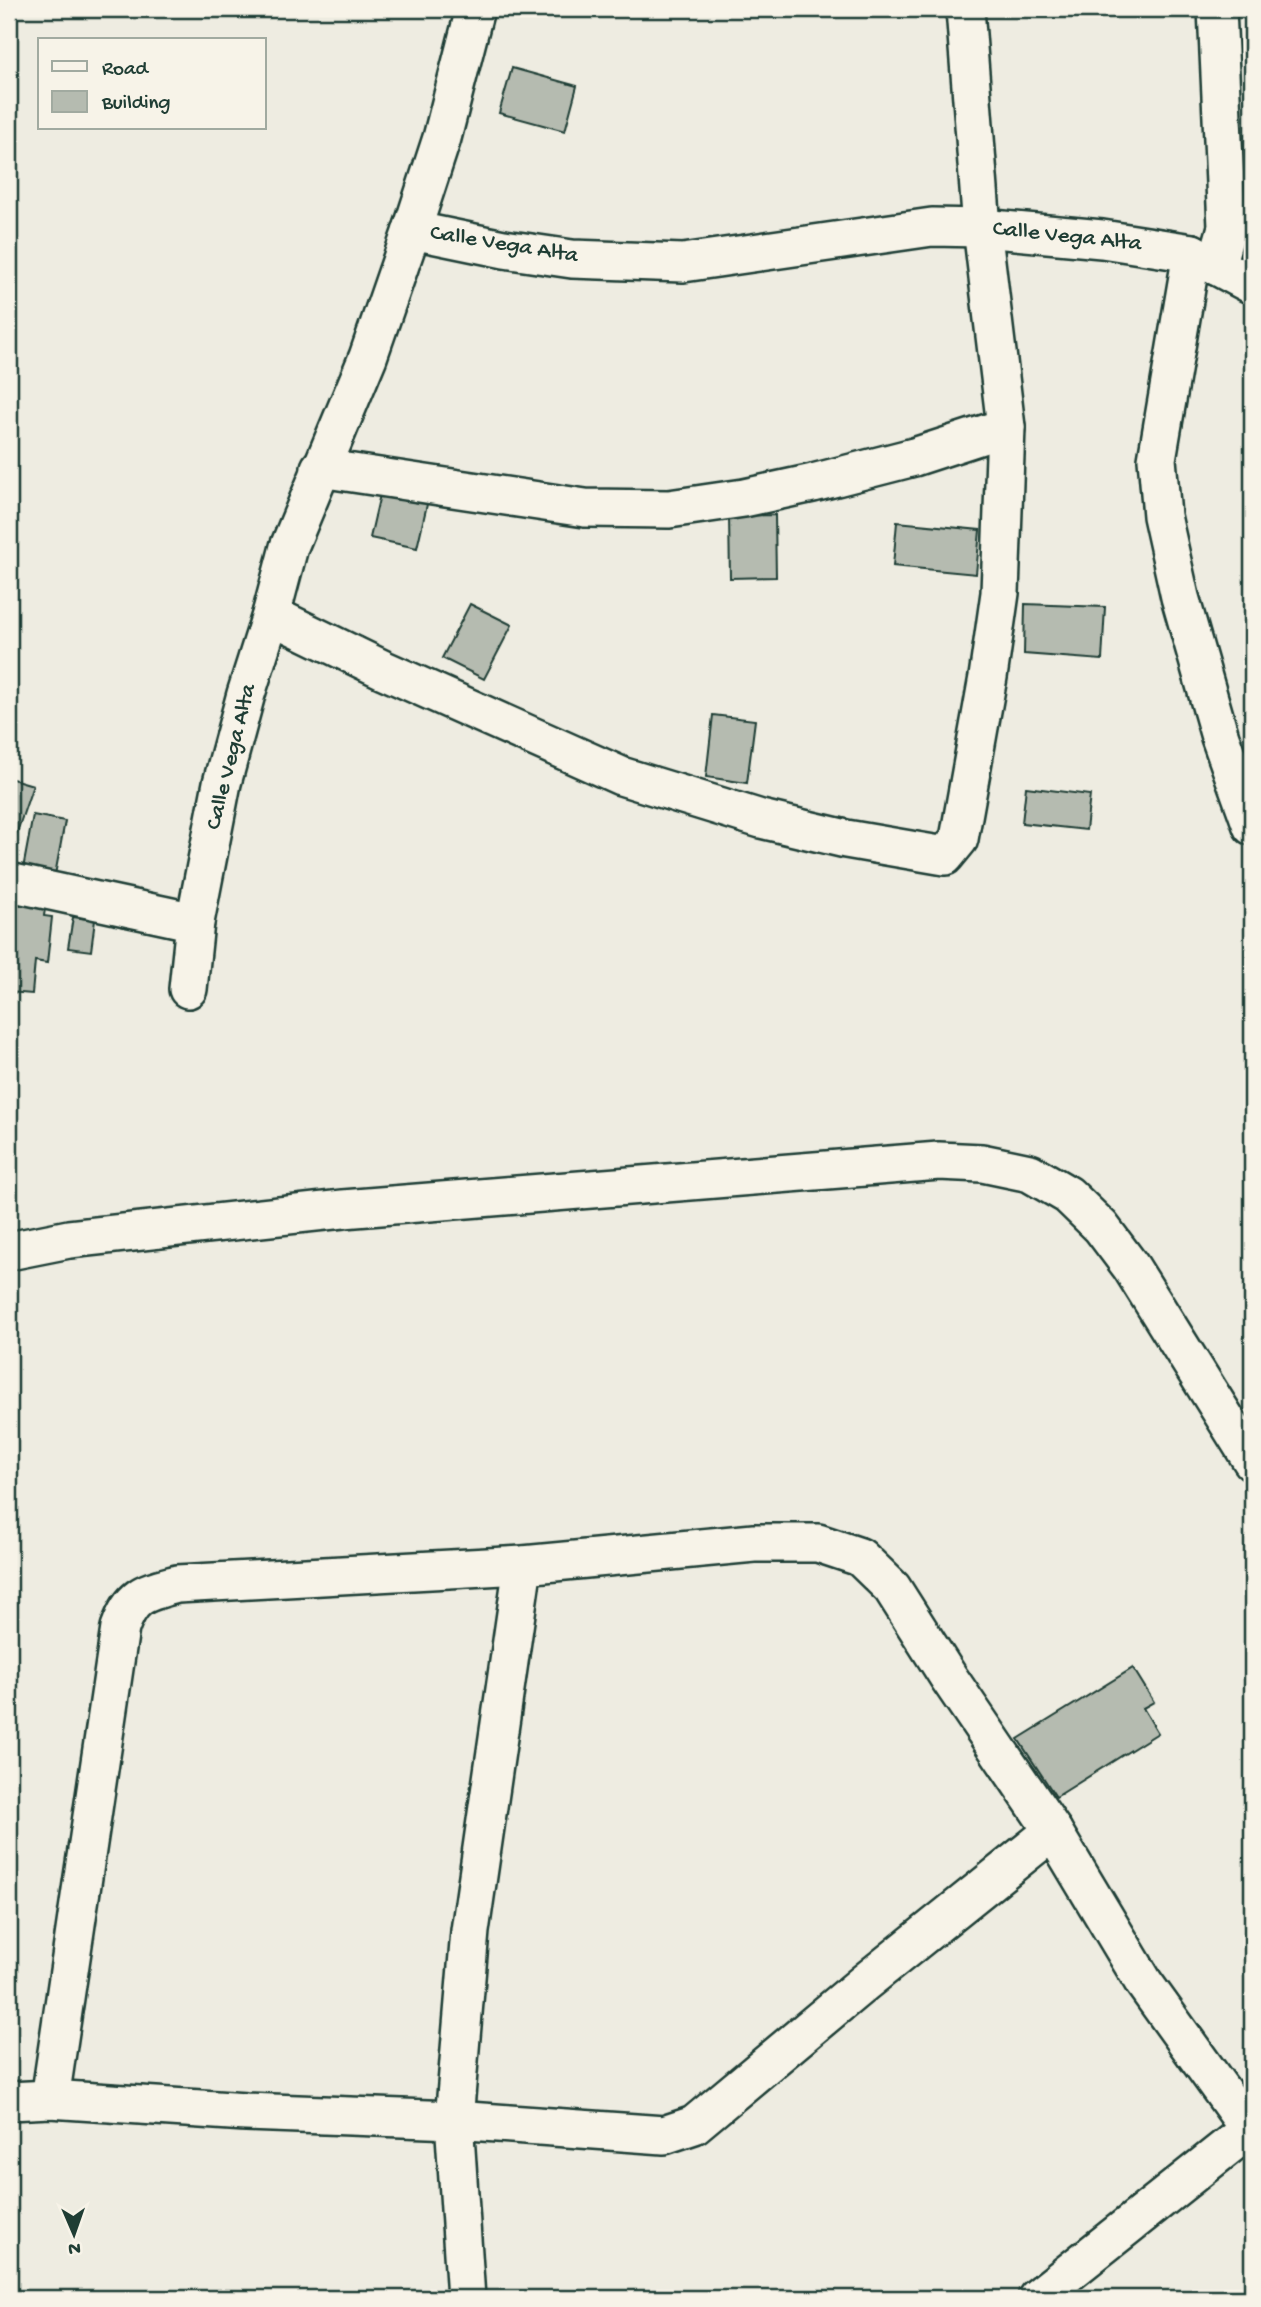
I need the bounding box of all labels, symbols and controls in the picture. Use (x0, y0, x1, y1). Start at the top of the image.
legend (38, 38, 266, 130)
text: Road (102, 58, 150, 83)
text: Building (101, 92, 171, 117)
street label: Calle Vega Alta (991, 216, 1144, 258)
street label: Calle Vega Alta (428, 220, 581, 270)
street label: Calle Vega Alta (201, 680, 263, 833)
north arrow (38, 2198, 108, 2268)
text: N (68, 2236, 81, 2259)

